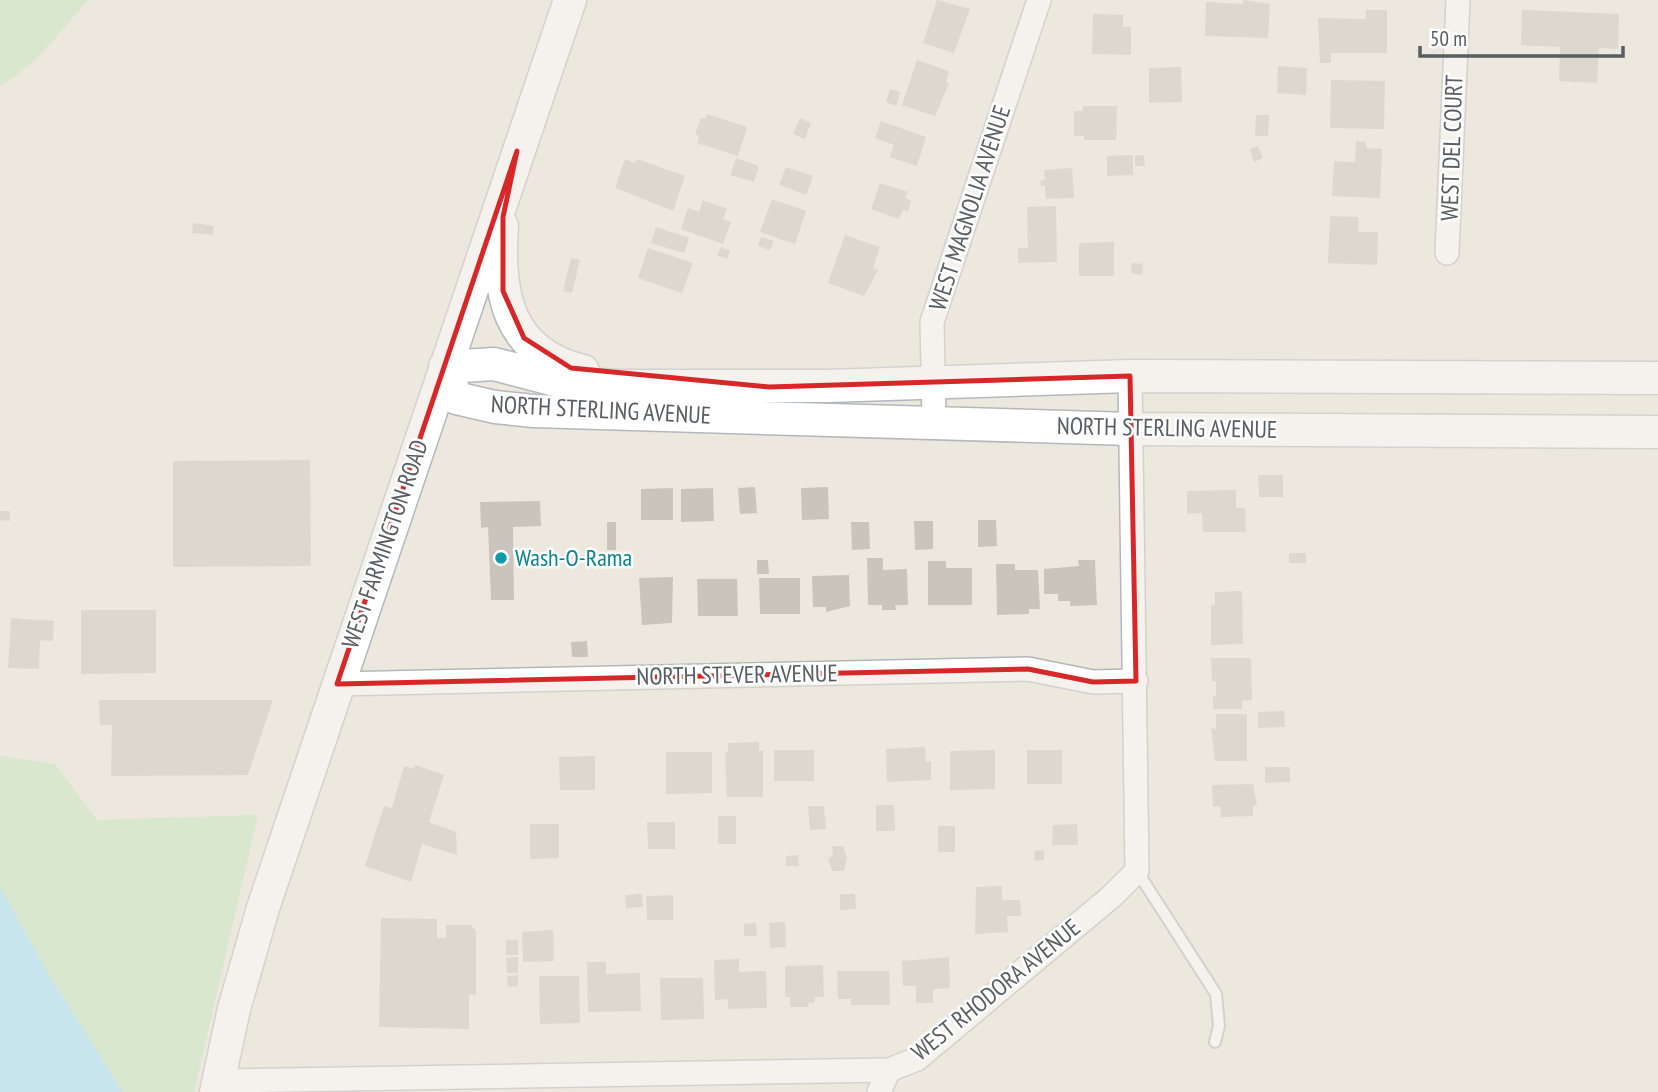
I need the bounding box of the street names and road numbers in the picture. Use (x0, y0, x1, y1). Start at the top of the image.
street label: WEST DEL COURT (1433, 74, 1470, 222)
street label: WEST MAGNOLIA AVENUE (922, 101, 1017, 314)
street label: NORTH STERLING AVENUE (490, 388, 712, 431)
street label: NORTH STERLING AVENUE (1057, 410, 1277, 445)
street label: WEST FARMINGTON ROAD (334, 435, 435, 652)
street label: NORTH STEVER AVENUE (636, 657, 838, 692)
street label: WEST RHODORA AVENUE (905, 912, 1086, 1067)

